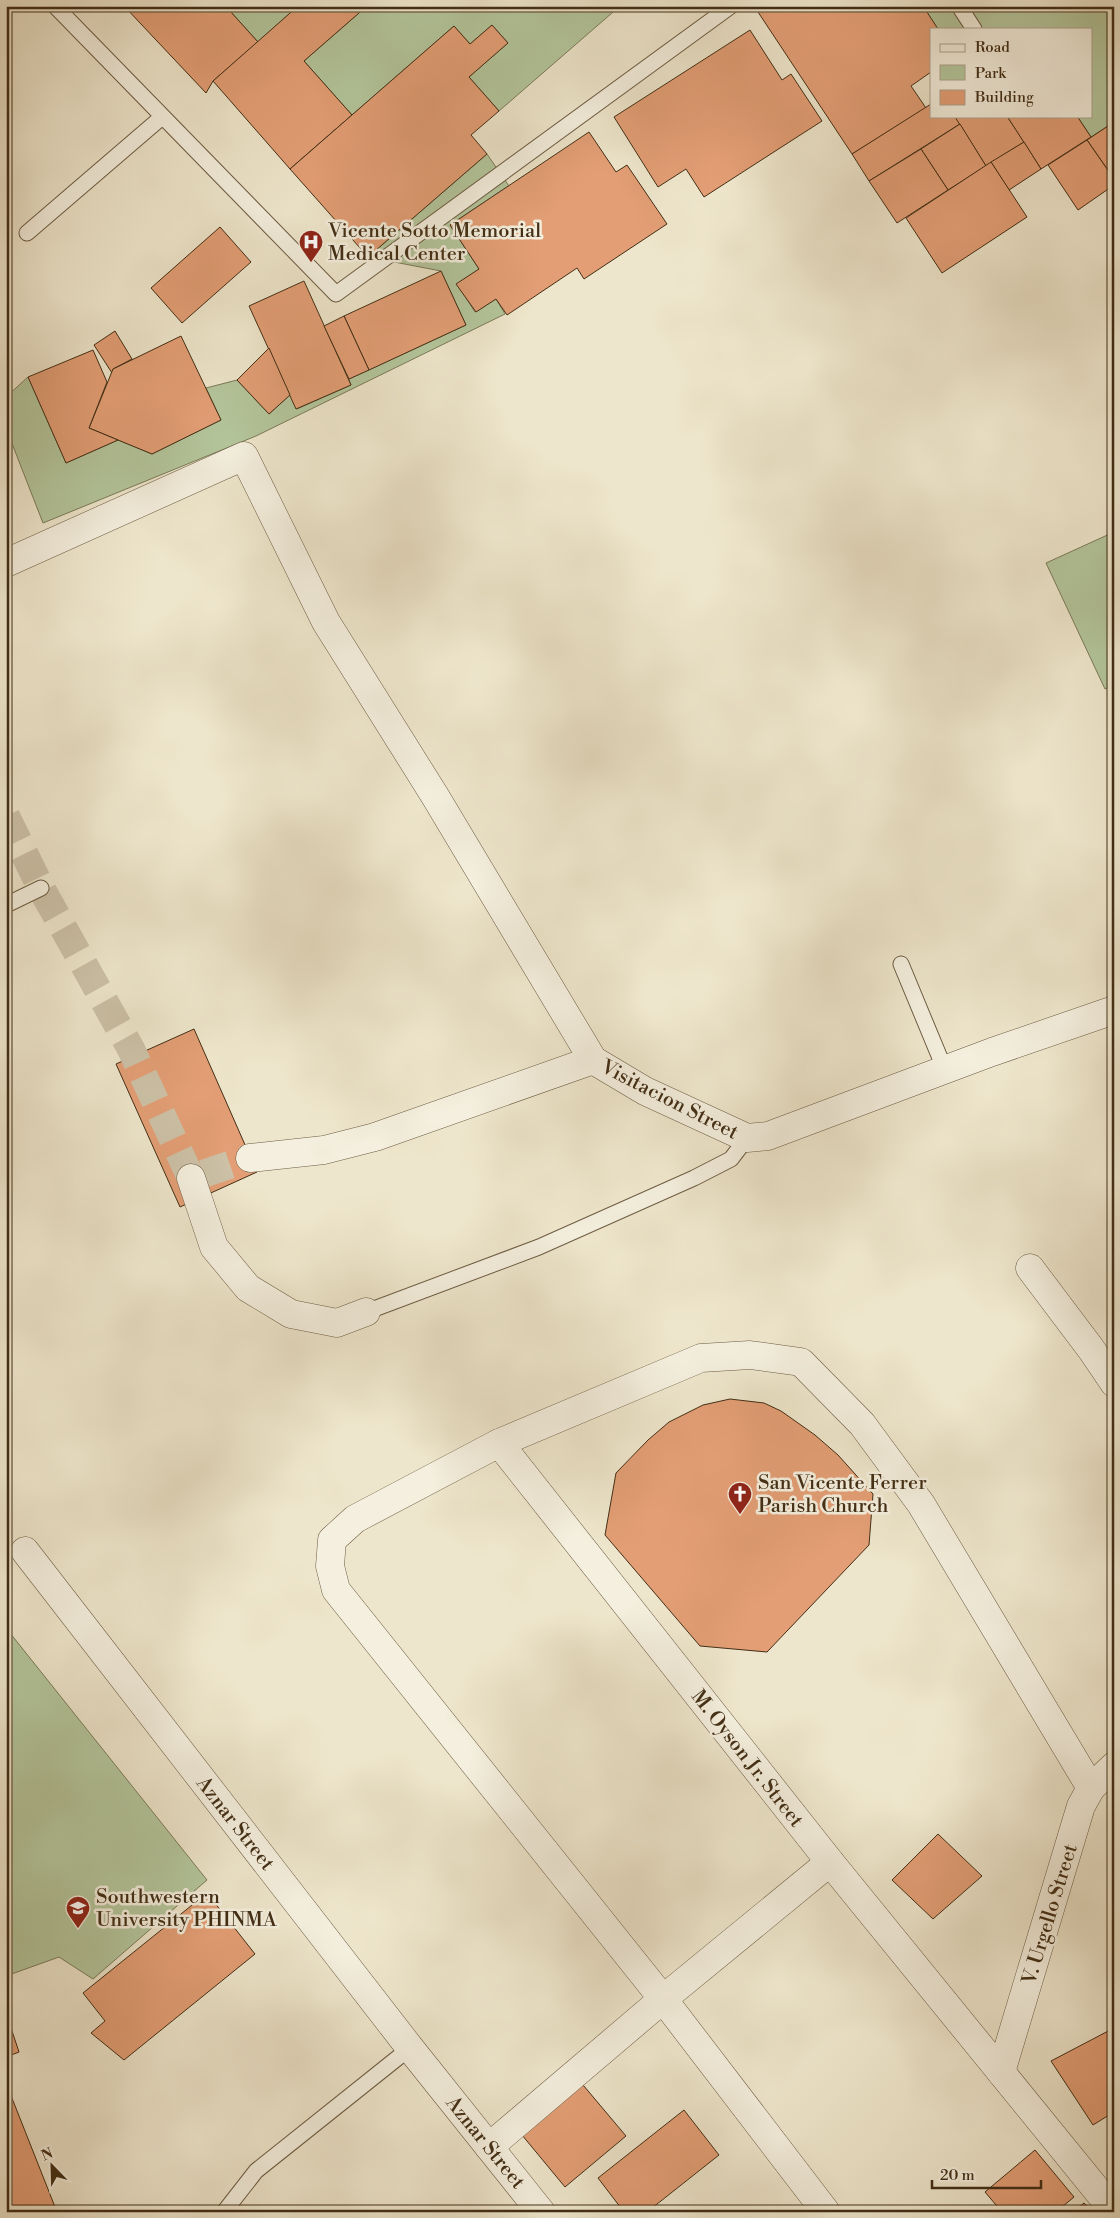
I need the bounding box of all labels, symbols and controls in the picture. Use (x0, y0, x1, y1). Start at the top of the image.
legend (930, 28, 1092, 118)
text: Road (975, 38, 1010, 57)
text: Park (975, 64, 1007, 83)
text: Building (974, 88, 1034, 107)
place label: Vicente Sotto Memorial Medical Center (327, 219, 541, 267)
hospital icon: Vicente Sotto Memorial Medical Center (298, 229, 324, 263)
street label: Visitacion Street (596, 1055, 742, 1146)
place label: San Vicente Ferrer Parish Church (758, 1471, 927, 1519)
church icon: San Vicente Ferrer Parish Church (727, 1481, 753, 1515)
street label: M. Oyson Jr. Street (685, 1685, 808, 1833)
street label: Aznar Street (190, 1771, 279, 1876)
street label: V. Urgello Street (1017, 1841, 1084, 1989)
place label: Southwestern University PHINMA (96, 1885, 278, 1933)
school or university icon: Southwestern University PHINMA (65, 1895, 91, 1929)
street label: Aznar Street (439, 2091, 530, 2195)
north arrow (28, 2140, 78, 2190)
text: N (39, 2145, 56, 2165)
scale bar (932, 2158, 1041, 2190)
text: 20 m (940, 2166, 975, 2185)

